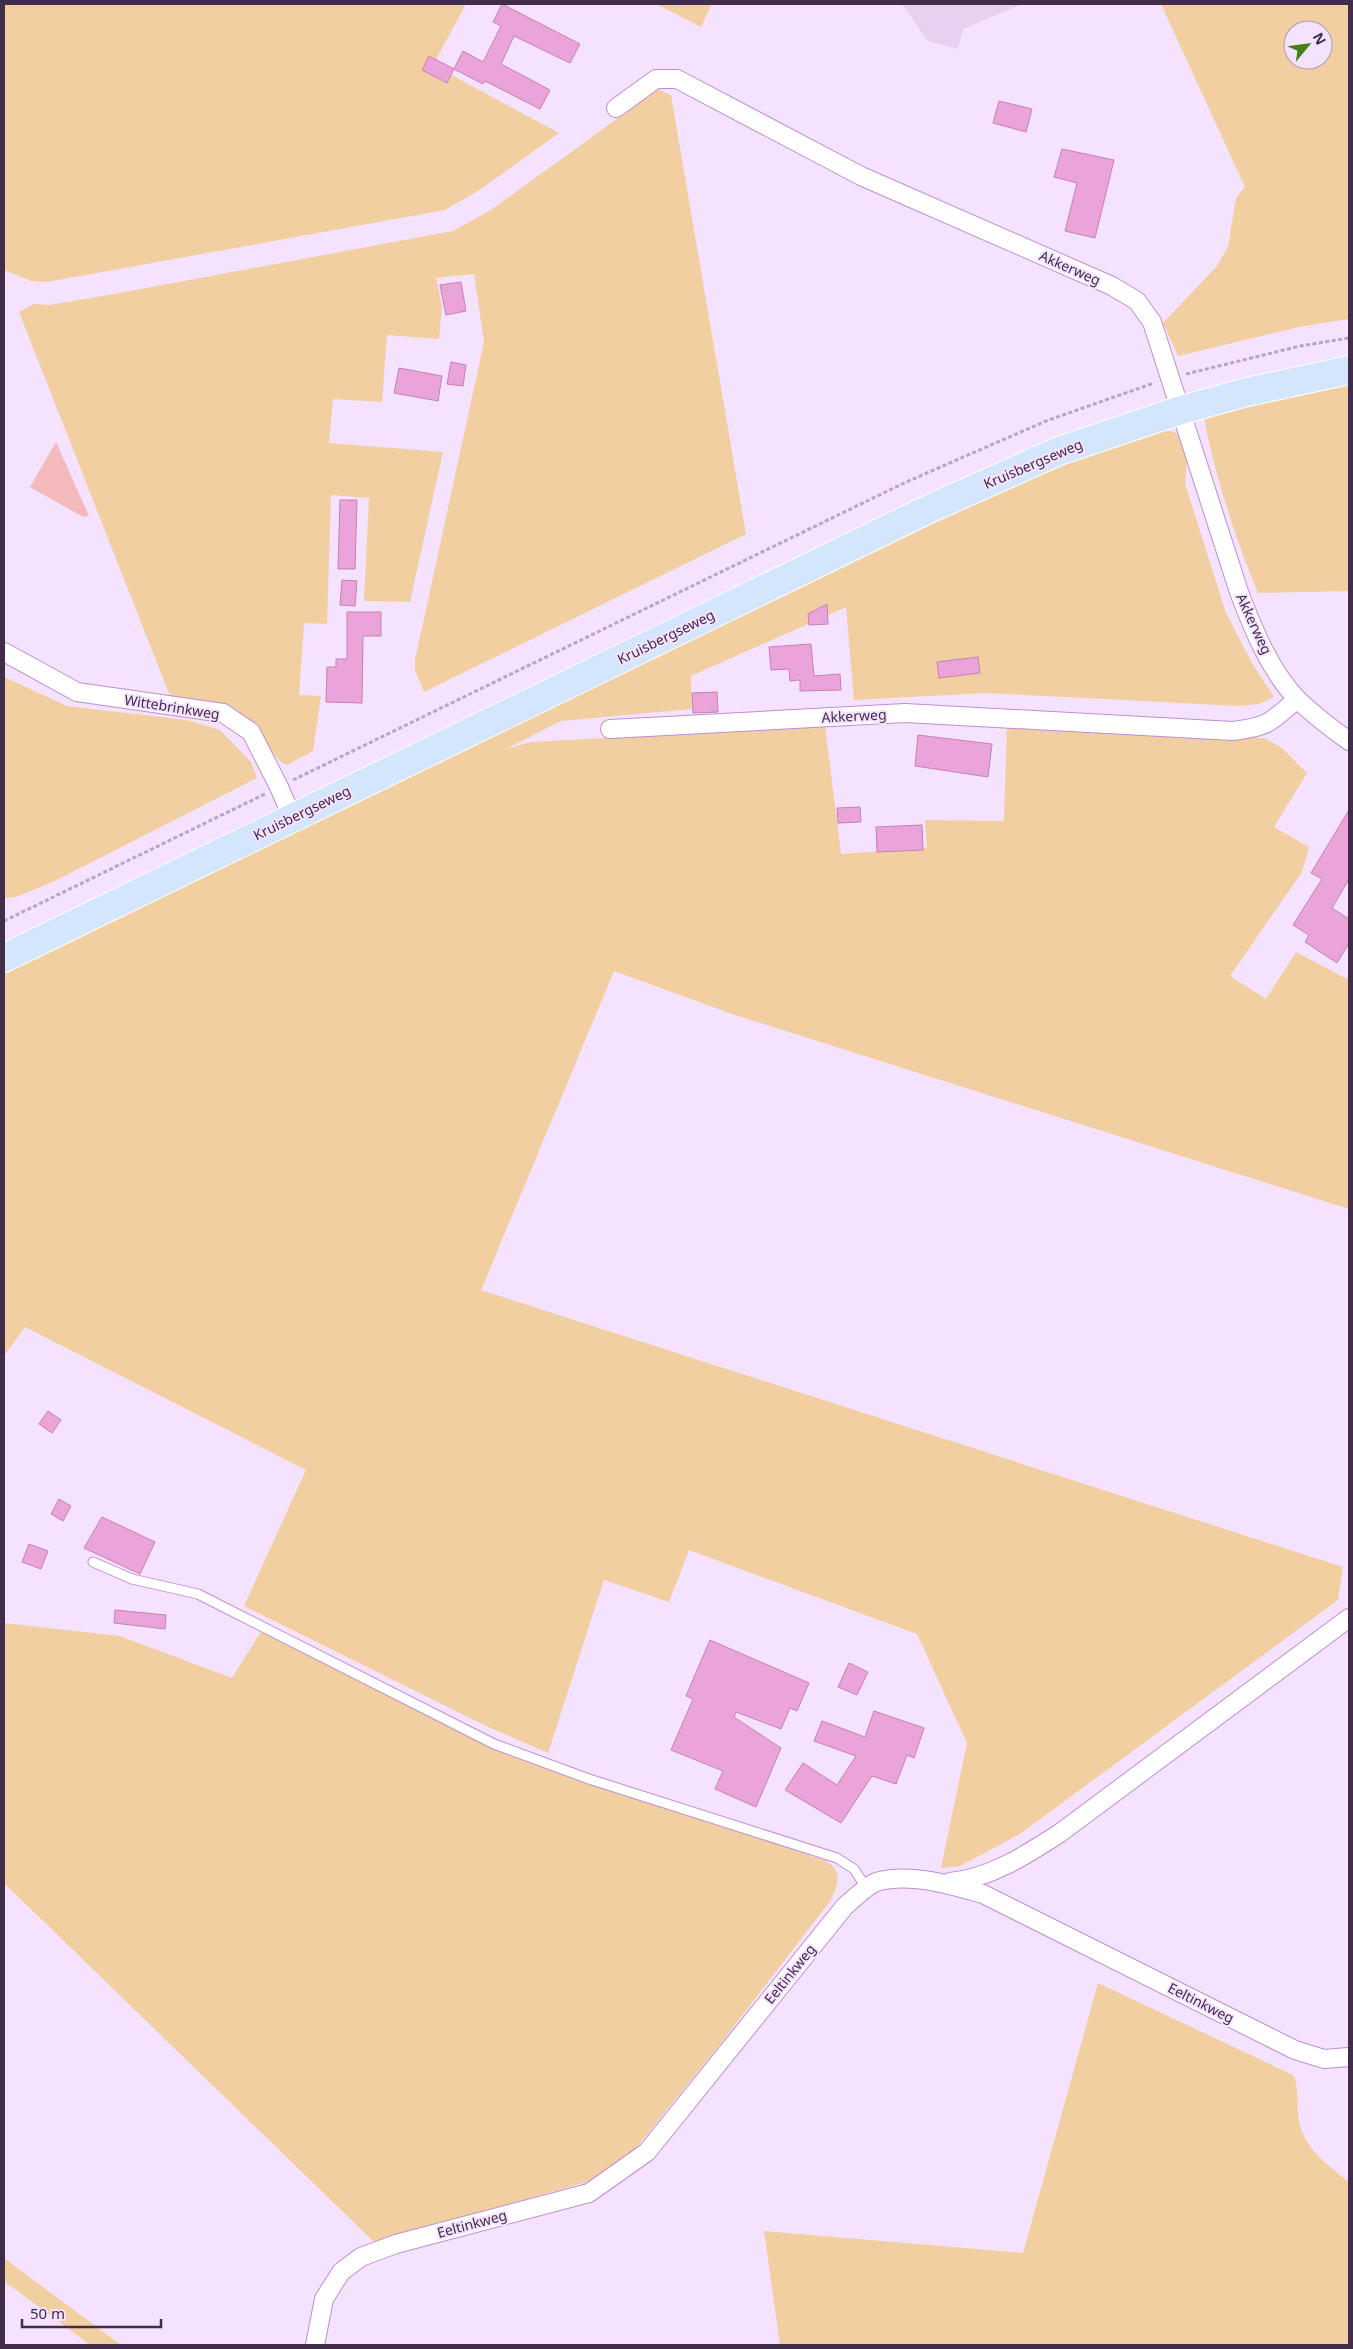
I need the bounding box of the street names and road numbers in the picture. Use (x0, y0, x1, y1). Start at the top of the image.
street label: Akkerweg (1037, 246, 1104, 289)
street label: Kruisbergseweg (980, 434, 1085, 493)
street label: Akkerweg (1232, 590, 1277, 657)
street label: Kruisbergseweg (614, 605, 718, 668)
street label: Wittebrinkweg (123, 690, 221, 723)
street label: Akkerweg (821, 704, 887, 727)
street label: Kruisbergseweg (250, 781, 354, 844)
street label: Eeltinkweg (760, 1940, 820, 2007)
street label: Eeltinkweg (1165, 1978, 1237, 2027)
street label: Eeltinkweg (435, 2205, 509, 2242)

